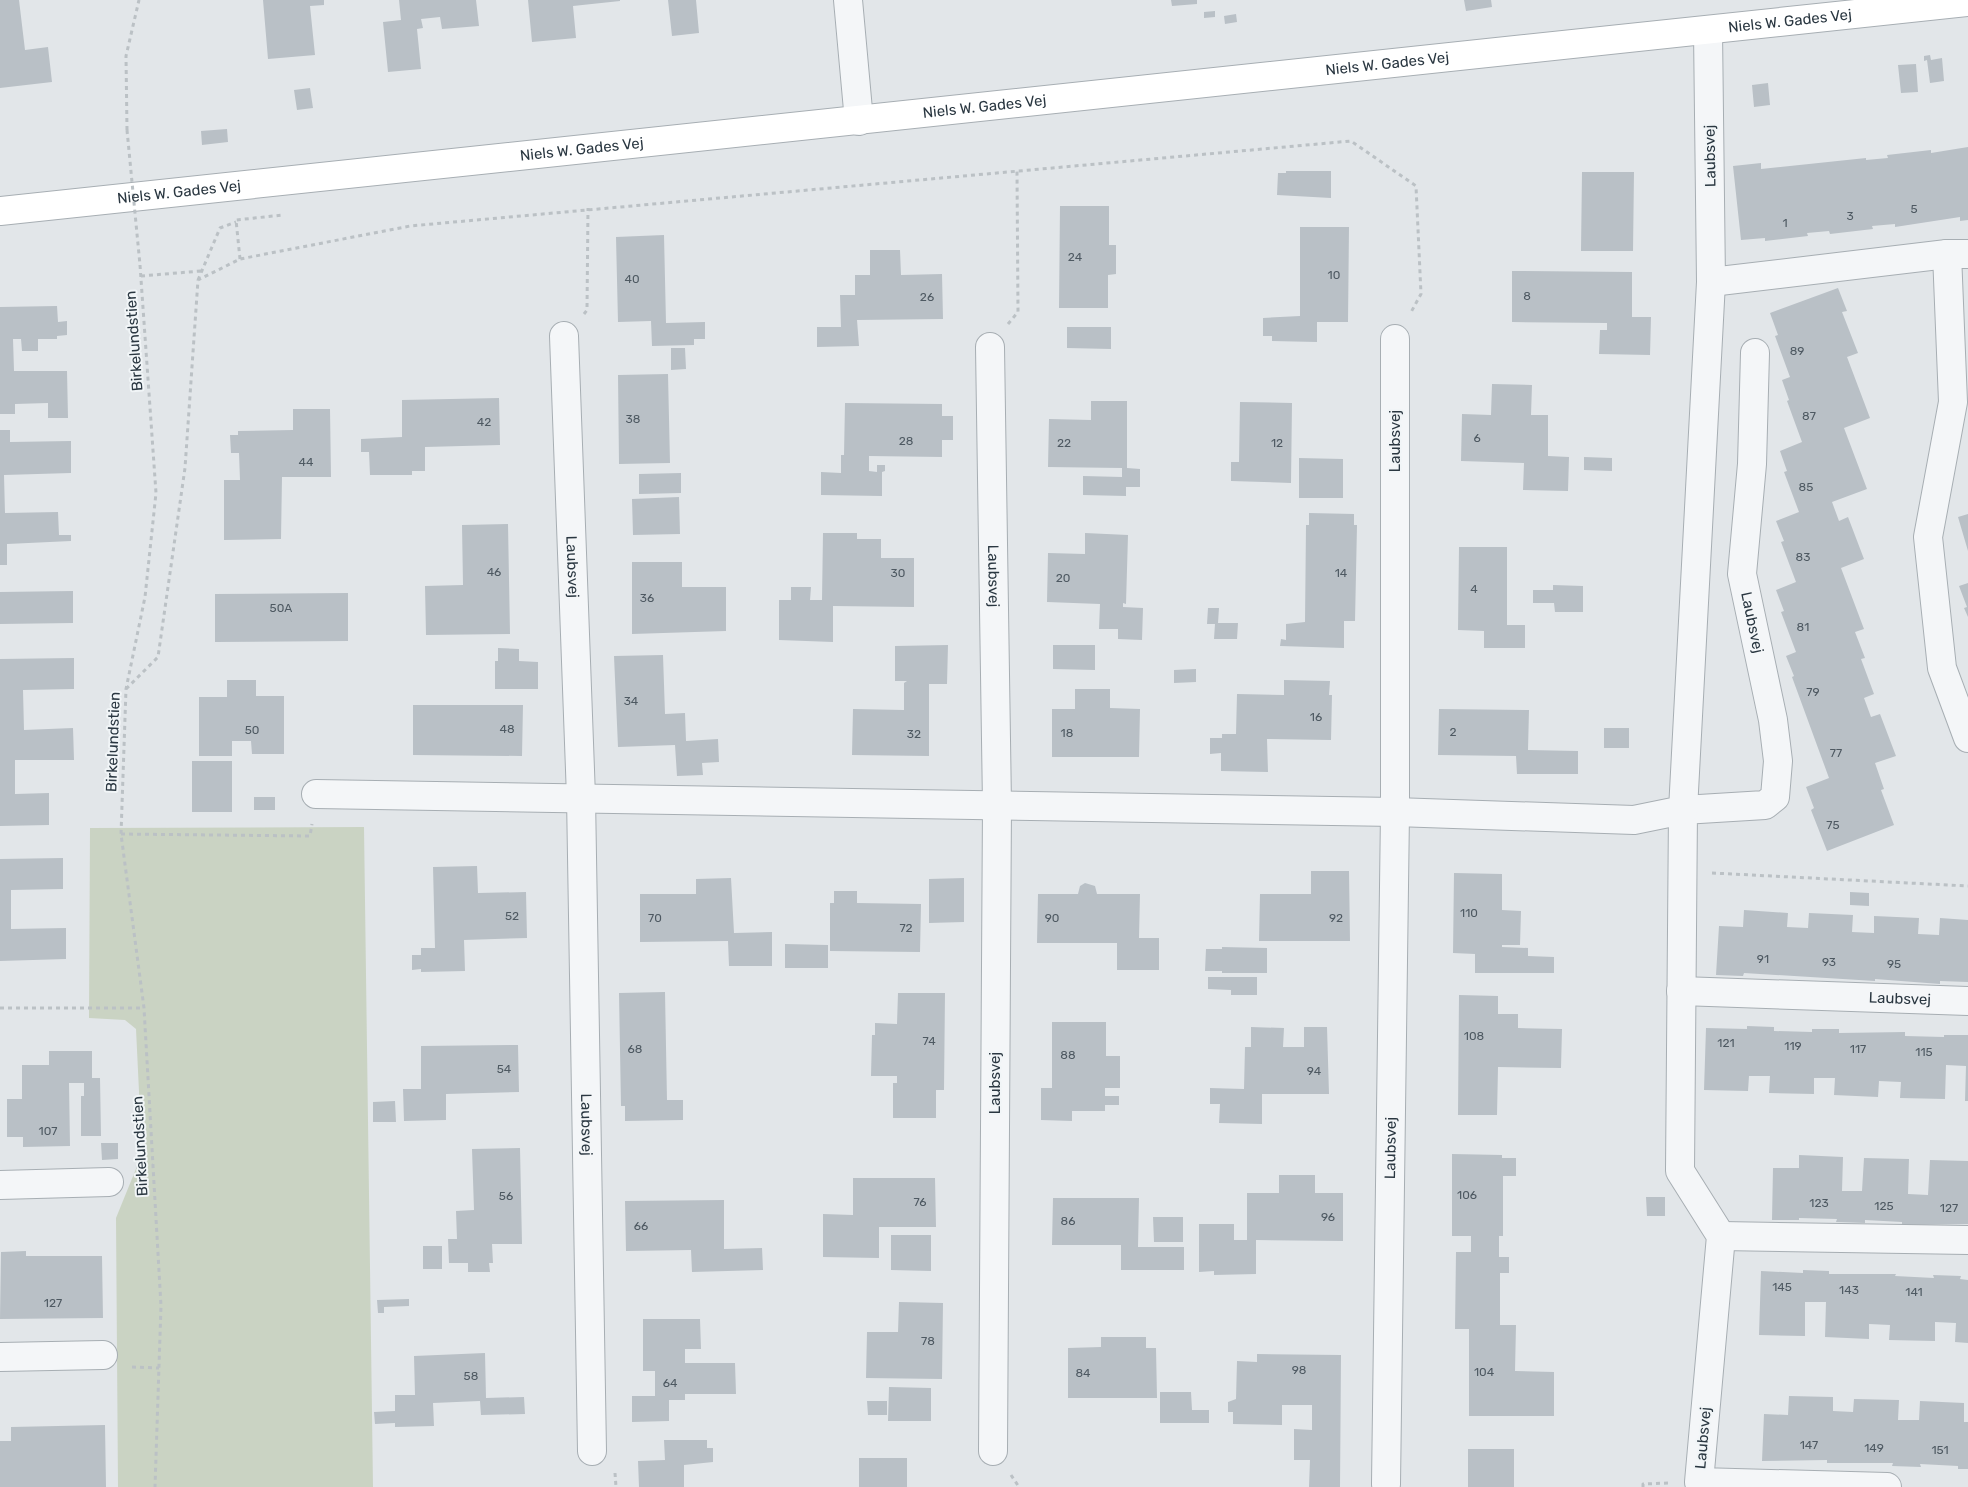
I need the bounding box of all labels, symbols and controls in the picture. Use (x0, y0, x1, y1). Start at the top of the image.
street label: Niels W. Gades Vej (1727, 5, 1853, 36)
street label: Niels W. Gades Vej (1324, 48, 1450, 79)
street label: Niels W. Gades Vej (922, 91, 1047, 122)
street label: Laubsvej (1700, 125, 1720, 187)
street label: Niels W. Gades Vej (519, 134, 644, 165)
street label: Niels W. Gades Vej (116, 176, 242, 208)
house number: 5 (1910, 202, 1918, 216)
house number: 3 (1846, 209, 1854, 223)
house number: 1 (1782, 216, 1788, 230)
house number: 24 (1068, 250, 1083, 264)
house number: 10 (1328, 268, 1340, 282)
house number: 40 (624, 272, 640, 286)
house number: 8 (1523, 289, 1531, 303)
street label: Birkelundstien (122, 290, 146, 392)
house number: 26 (920, 290, 934, 304)
house number: 89 (1790, 344, 1804, 358)
house number: 87 (1802, 409, 1816, 423)
street label: Laubsvej (1386, 410, 1404, 472)
house number: 38 (626, 412, 640, 426)
house number: 42 (477, 415, 491, 429)
house number: 6 (1473, 431, 1481, 445)
house number: 28 (899, 434, 913, 448)
house number: 22 (1057, 436, 1071, 450)
house number: 12 (1271, 436, 1283, 450)
house number: 44 (299, 455, 314, 469)
house number: 85 (1799, 480, 1813, 494)
street label: Laubsvej (562, 535, 583, 598)
street label: Laubsvej (984, 545, 1003, 607)
house number: 83 (1796, 550, 1810, 564)
house number: 46 (487, 565, 501, 579)
house number: 30 (891, 566, 905, 580)
house number: 14 (1335, 566, 1348, 580)
house number: 20 (1056, 571, 1070, 585)
house number: 4 (1470, 582, 1478, 596)
street label: Laubsvej (1737, 590, 1768, 655)
house number: 36 (640, 591, 654, 605)
house number: 50A (270, 601, 292, 615)
house number: 81 (1797, 620, 1809, 634)
house number: 79 (1806, 685, 1820, 699)
street label: Birkelundstien (102, 691, 124, 793)
house number: 34 (624, 694, 639, 708)
house number: 16 (1310, 710, 1322, 724)
house number: 48 (499, 722, 515, 736)
house number: 50 (245, 723, 259, 737)
house number: 2 (1449, 725, 1457, 739)
house number: 18 (1061, 726, 1073, 740)
house number: 32 (907, 727, 921, 741)
house number: 77 (1830, 746, 1842, 760)
house number: 75 (1826, 818, 1840, 832)
house number: 110 (1460, 906, 1478, 920)
house number: 52 (505, 909, 519, 923)
house number: 70 (648, 911, 662, 925)
house number: 90 (1045, 911, 1059, 925)
house number: 92 (1329, 911, 1343, 925)
house number: 72 (899, 921, 913, 935)
house number: 91 (1757, 952, 1769, 966)
house number: 93 (1822, 955, 1836, 969)
house number: 95 (1887, 957, 1901, 971)
street label: Laubsvej (1868, 989, 1931, 1009)
house number: 108 (1464, 1029, 1484, 1043)
house number: 74 (922, 1034, 936, 1048)
house number: 121 (1717, 1036, 1735, 1050)
house number: 119 (1784, 1039, 1802, 1053)
house number: 68 (628, 1042, 642, 1056)
house number: 117 (1850, 1042, 1866, 1056)
house number: 115 (1915, 1045, 1933, 1059)
house number: 88 (1060, 1048, 1076, 1062)
street label: Laubsvej (986, 1052, 1004, 1114)
house number: 54 (497, 1062, 512, 1076)
house number: 94 (1307, 1064, 1322, 1078)
street label: Laubsvej (577, 1093, 596, 1156)
street label: Birkelundstien (128, 1095, 152, 1197)
street label: Laubsvej (1381, 1117, 1400, 1179)
house number: 107 (39, 1124, 57, 1138)
house number: 106 (1457, 1188, 1477, 1202)
house number: 56 (499, 1189, 513, 1203)
house number: 76 (913, 1195, 927, 1209)
house number: 123 (1809, 1196, 1829, 1210)
house number: 125 (1874, 1199, 1894, 1213)
house number: 127 (1940, 1201, 1958, 1215)
house number: 96 (1321, 1210, 1335, 1224)
house number: 86 (1061, 1214, 1075, 1228)
house number: 66 (634, 1219, 648, 1233)
house number: 145 (1772, 1280, 1792, 1294)
house number: 143 (1839, 1283, 1859, 1297)
house number: 141 (1905, 1285, 1923, 1299)
house number: 127 (44, 1296, 62, 1310)
house number: 78 (921, 1334, 935, 1348)
house number: 98 (1292, 1363, 1306, 1377)
house number: 104 (1474, 1365, 1495, 1379)
house number: 84 (1075, 1366, 1091, 1380)
house number: 58 (464, 1369, 478, 1383)
house number: 64 (663, 1376, 678, 1390)
street label: Laubsvej (1691, 1406, 1715, 1470)
house number: 147 (1800, 1438, 1818, 1452)
house number: 149 (1864, 1441, 1884, 1455)
house number: 151 (1931, 1443, 1949, 1457)

